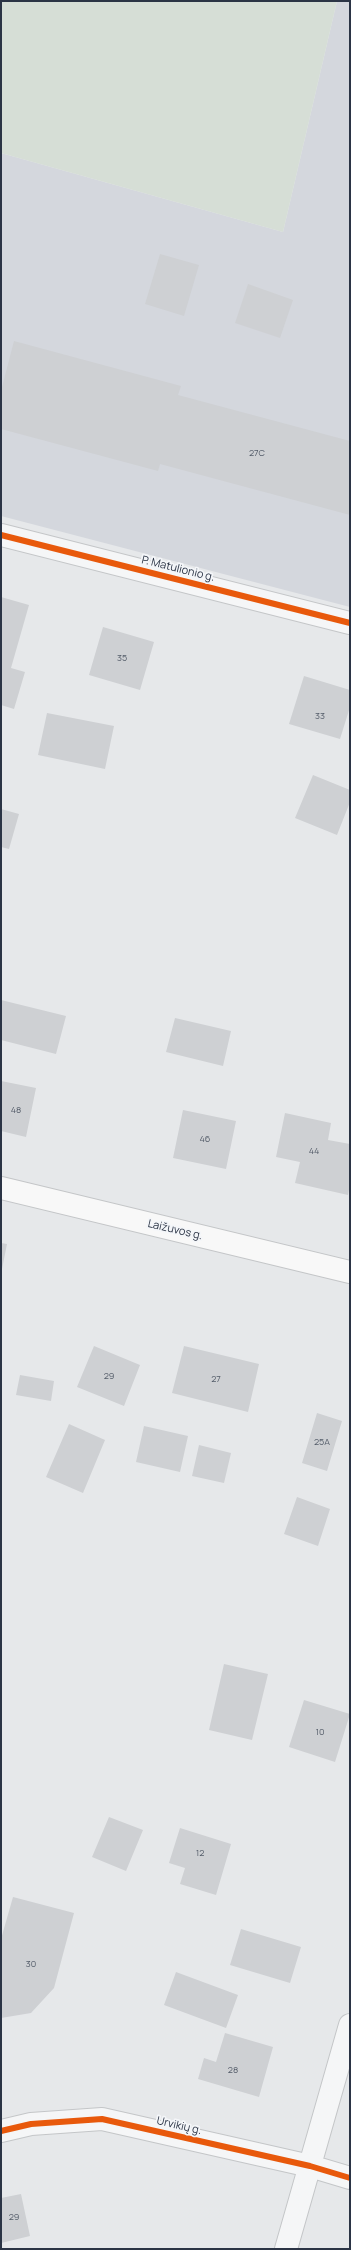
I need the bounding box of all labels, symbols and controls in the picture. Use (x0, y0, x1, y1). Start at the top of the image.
house number: 27C (249, 448, 265, 458)
street label: P. Matulionio g. (140, 554, 216, 584)
house number: 35 (117, 653, 127, 663)
house number: 33 (315, 711, 325, 721)
house number: 48 (11, 1105, 21, 1115)
house number: 46 (200, 1134, 210, 1144)
house number: 44 (309, 1146, 319, 1156)
street label: Laižuvos g. (146, 1217, 204, 1243)
house number: 29 (104, 1371, 114, 1381)
house number: 27 (211, 1374, 221, 1384)
house number: 25A (314, 1437, 330, 1447)
house number: 10 (316, 1727, 324, 1737)
house number: 12 (196, 1848, 204, 1858)
house number: 30 (26, 1959, 36, 1969)
house number: 28 (228, 2065, 238, 2075)
street label: Urvikių g. (155, 2114, 203, 2138)
house number: 29 (9, 2212, 19, 2222)

